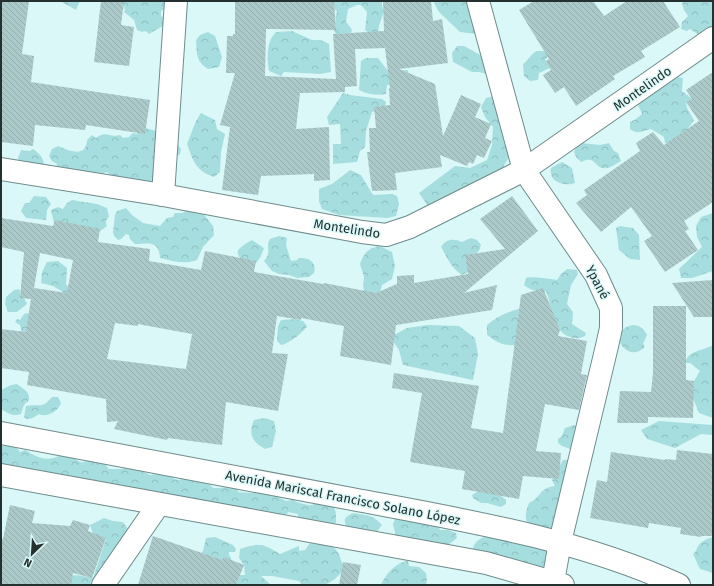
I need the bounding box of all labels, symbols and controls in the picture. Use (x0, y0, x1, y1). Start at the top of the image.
street label: Montelindo (610, 63, 674, 114)
street label: Montelindo (312, 216, 381, 241)
street label: Ypané (583, 263, 613, 302)
street label: Avenida Mariscal Francisco Solano López (224, 467, 462, 528)
north arrow (12, 534, 52, 574)
text: N (22, 555, 34, 570)

